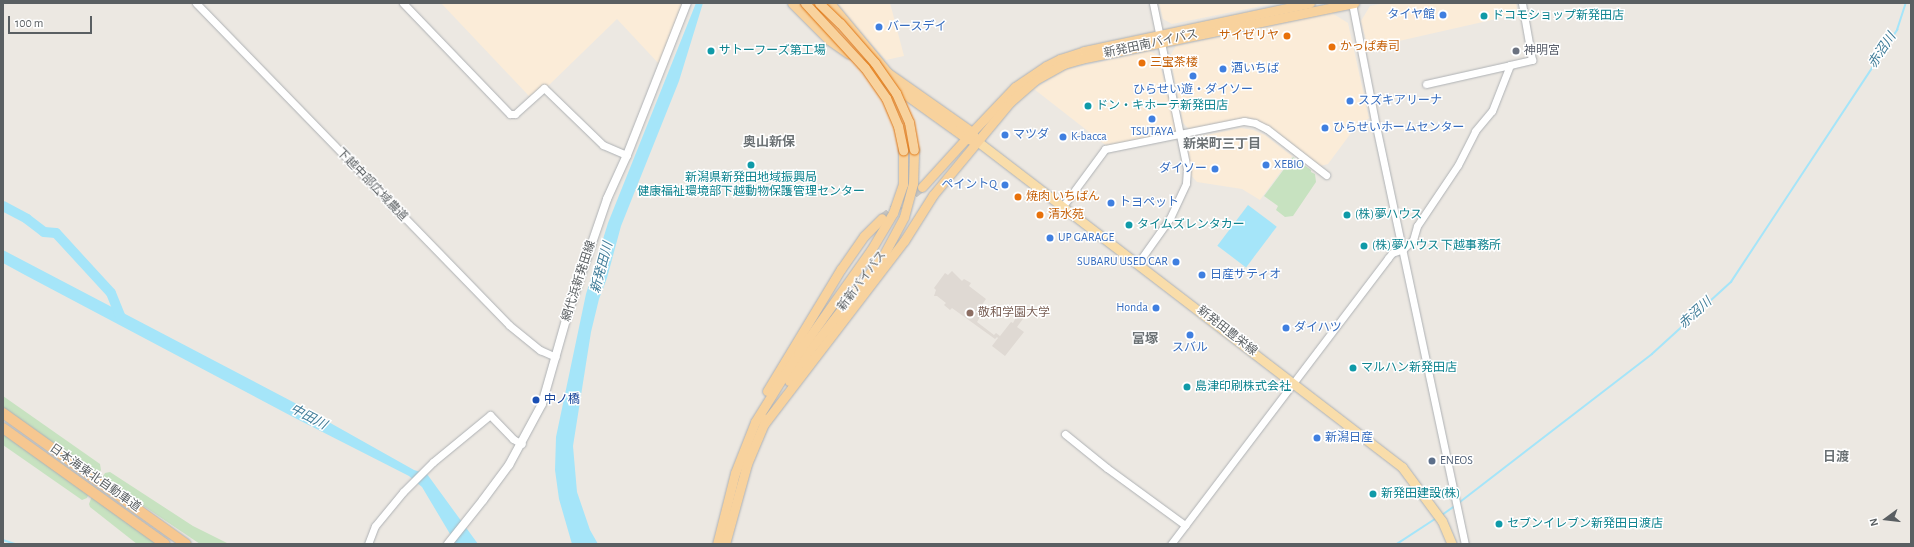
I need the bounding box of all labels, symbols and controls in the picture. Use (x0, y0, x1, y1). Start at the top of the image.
scale bar (10, 8, 94, 34)
place label: タイヤ館 (1387, 8, 1435, 22)
place label: ドコモショップ新発田店 (1492, 9, 1624, 23)
marker: タイヤ館 (1438, 10, 1448, 20)
marker: ドコモショップ新発田店 (1479, 11, 1489, 21)
text: 100 m (15, 17, 43, 29)
place label: バースデイ (887, 20, 947, 34)
marker: バースデイ (874, 22, 884, 32)
street label: 新発田南バイパス (1103, 27, 1199, 61)
place label: サイゼリヤ (1219, 29, 1279, 43)
water label: 赤沼川 (1866, 30, 1900, 72)
marker: サイゼリヤ (1282, 31, 1292, 41)
place label: かっぱ寿司 (1340, 40, 1400, 54)
marker: かっぱ寿司 (1327, 42, 1337, 52)
place label: サトーフーズ第工場 (719, 44, 827, 58)
place label: 神明宮 (1524, 44, 1560, 58)
marker: サトーフーズ第工場 (706, 46, 716, 56)
marker: 神明宮 (1511, 46, 1521, 56)
place label: 三宝茶楼 (1150, 56, 1198, 70)
marker: 三宝茶楼 (1137, 58, 1147, 68)
place label: 酒いちば (1231, 62, 1279, 76)
marker: 酒いちば (1218, 64, 1228, 74)
marker: ひらせい遊・ダイソー (1188, 71, 1198, 81)
place label: ひらせい遊・ダイソー (1133, 83, 1253, 97)
place label: スズキアリーナ (1358, 94, 1442, 108)
marker: スズキアリーナ (1345, 96, 1355, 106)
place label: ドン・キホーテ新発田店 (1096, 99, 1228, 113)
marker: ドン・キホーテ新発田店 (1083, 101, 1093, 111)
marker: TSUTAYA (1147, 114, 1157, 124)
place label: ひらせいホームセンター (1333, 121, 1465, 135)
marker: ひらせいホームセンター (1320, 123, 1330, 133)
place label: TSUTAYA (1130, 125, 1174, 139)
place label: マツダ (1013, 128, 1049, 142)
marker: マツダ (1000, 130, 1010, 140)
place label: K-bacca (1071, 130, 1107, 144)
marker: K-bacca (1058, 132, 1068, 142)
district label: 奥山新保 (743, 135, 795, 151)
district label: 新栄町三丁目 (1183, 137, 1261, 153)
street label: 下越中部広域農道 (333, 145, 411, 225)
place label: XEBIO (1274, 158, 1304, 172)
marker: 新潟県新発田地域振興局 健康福祉環境部下越動物保護管理センター (746, 160, 756, 170)
marker: XEBIO (1261, 160, 1271, 170)
place label: ダイソー (1159, 162, 1207, 176)
marker: ダイソー (1210, 164, 1220, 174)
place label: 新潟県新発田地域振興局 健康福祉環境部下越動物保護管理センター (637, 171, 865, 199)
place label: ペイントQ (941, 178, 997, 192)
marker: ペイントQ (1000, 180, 1010, 190)
place label: 焼肉 いちばん (1026, 190, 1100, 204)
marker: 焼肉 いちばん (1013, 192, 1023, 202)
place label: トヨペット (1119, 196, 1179, 210)
marker: トヨペット (1106, 198, 1116, 208)
place label: 清水苑 (1048, 208, 1084, 222)
place label: (株)夢ハウス (1355, 208, 1422, 222)
marker: 清水苑 (1035, 210, 1045, 220)
marker: (株)夢ハウス (1342, 210, 1352, 220)
place label: タイムズレンタカー (1137, 218, 1245, 232)
marker: タイムズレンタカー (1124, 220, 1134, 230)
place label: UP GARAGE (1058, 231, 1114, 245)
marker: UP GARAGE (1045, 233, 1055, 243)
street label: 網代浜新発田線 (559, 239, 599, 323)
place label: (株)夢ハウス 下越事務所 (1372, 239, 1501, 253)
water label: 新発田川 (589, 241, 617, 295)
marker: (株)夢ハウス 下越事務所 (1359, 241, 1369, 251)
street label: 新新バイパス (835, 248, 889, 314)
place label: SUBARU USED CAR (1077, 255, 1168, 269)
marker: SUBARU USED CAR (1171, 257, 1181, 267)
place label: 日産サティオ (1210, 268, 1282, 282)
marker: 日産サティオ (1197, 270, 1207, 280)
water label: 赤沼川 (1676, 295, 1716, 333)
place label: Honda (1116, 301, 1148, 315)
marker: Honda (1151, 303, 1161, 313)
street label: 新発田豊栄線 (1194, 303, 1260, 359)
place label: 敬和学園大学 (978, 306, 1050, 320)
marker: 敬和学園大学 (965, 308, 975, 318)
place label: ダイハツ (1294, 321, 1342, 335)
marker: ダイハツ (1281, 323, 1291, 333)
marker: スバル (1185, 330, 1195, 340)
district label: 富塚 (1132, 332, 1158, 348)
place label: スバル (1172, 341, 1208, 355)
place label: マルハン新発田店 (1361, 361, 1457, 375)
marker: マルハン新発田店 (1348, 363, 1358, 373)
place label: 島津印刷株式会社 (1195, 380, 1291, 394)
marker: 島津印刷株式会社 (1182, 382, 1192, 392)
place label: 中ノ橋 (544, 393, 580, 407)
marker: 中ノ橋 (531, 395, 541, 405)
water label: 中田川 (287, 402, 329, 434)
place label: 新潟日産 (1325, 431, 1373, 445)
marker: 新潟日産 (1312, 433, 1322, 443)
street label: 日本海東北自動車道 (47, 441, 143, 515)
district label: 日渡 (1823, 450, 1849, 466)
place label: ENEOS (1440, 454, 1473, 468)
marker: ENEOS (1427, 456, 1437, 466)
place label: 新発田建設(株) (1381, 487, 1460, 501)
marker: 新発田建設(株) (1368, 489, 1378, 499)
north arrow (1866, 499, 1906, 539)
place label: セブンイレブン新発田日渡店 (1507, 517, 1663, 531)
text: N (1868, 517, 1880, 527)
marker: セブンイレブン新発田日渡店 (1494, 519, 1504, 529)

